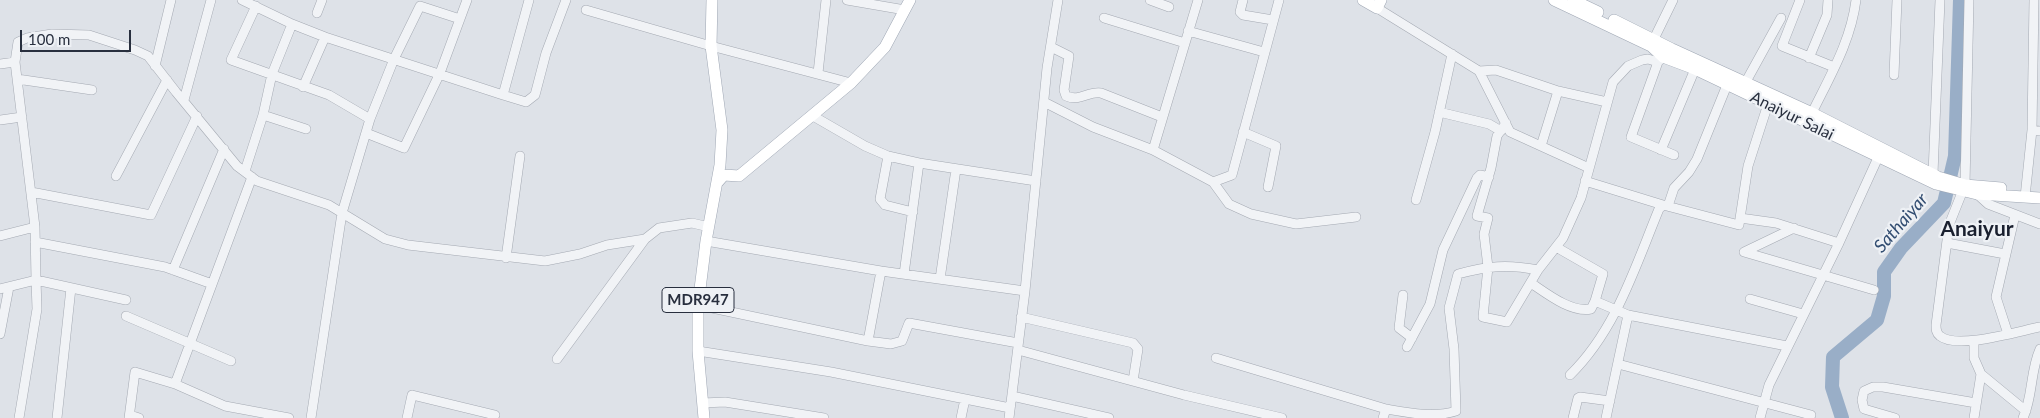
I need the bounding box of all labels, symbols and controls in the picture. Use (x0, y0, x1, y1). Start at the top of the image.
scale bar (22, 20, 134, 52)
text: 100 m (28, 30, 70, 48)
street label: Anaiyur Salai (1747, 87, 1837, 145)
water label: Sathaiyar (1869, 189, 1933, 257)
district label: Anaiyur (1940, 216, 2014, 242)
road number: MDR947 (662, 288, 734, 312)

